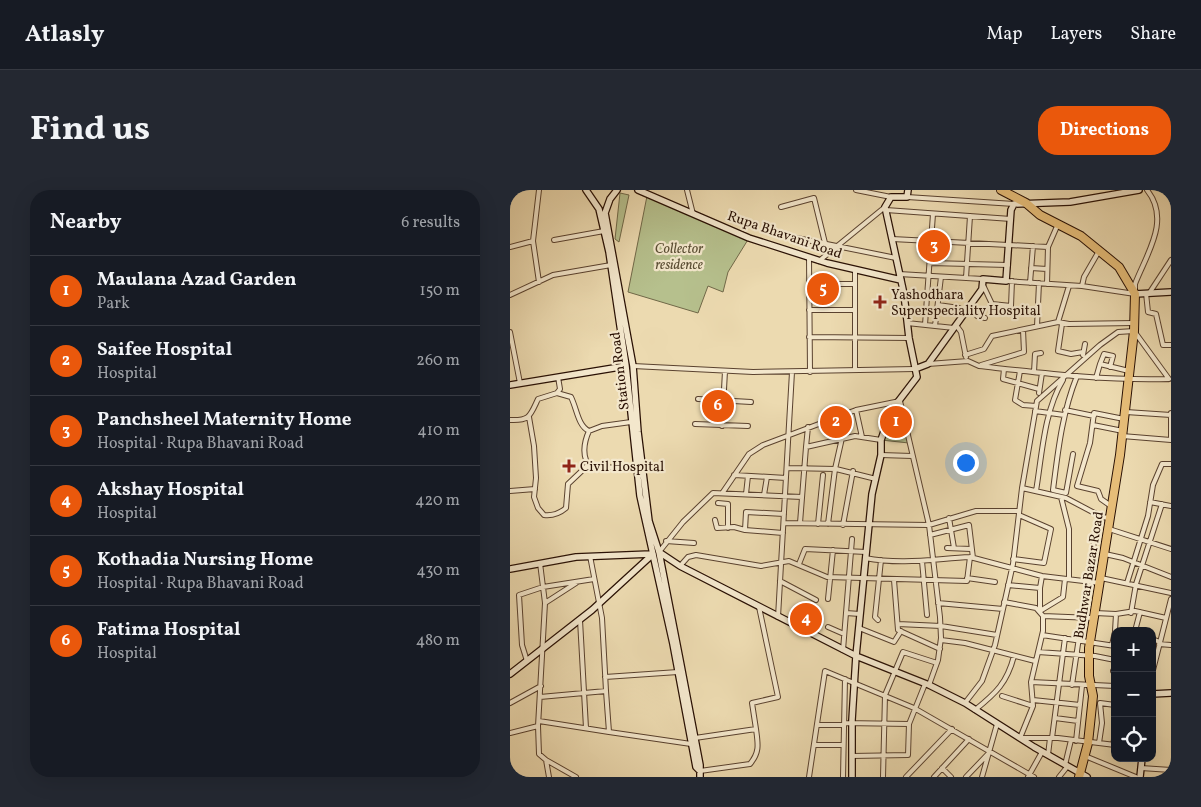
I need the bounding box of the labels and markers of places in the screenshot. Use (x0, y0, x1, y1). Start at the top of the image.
pin: 3 (918, 227, 950, 265)
pin: 5 (807, 270, 839, 308)
place label: Yashodhara Superspeciality Hospital (891, 286, 1041, 321)
marker: Yashodhara Superspeciality Hospital (873, 295, 887, 309)
pin: 6 (702, 387, 734, 425)
pin: 2 (820, 403, 852, 441)
pin: 1 (880, 403, 912, 441)
place label: Civil Hospital (580, 458, 664, 477)
marker: Civil Hospital (562, 459, 576, 473)
pin: 4 (790, 600, 822, 638)

